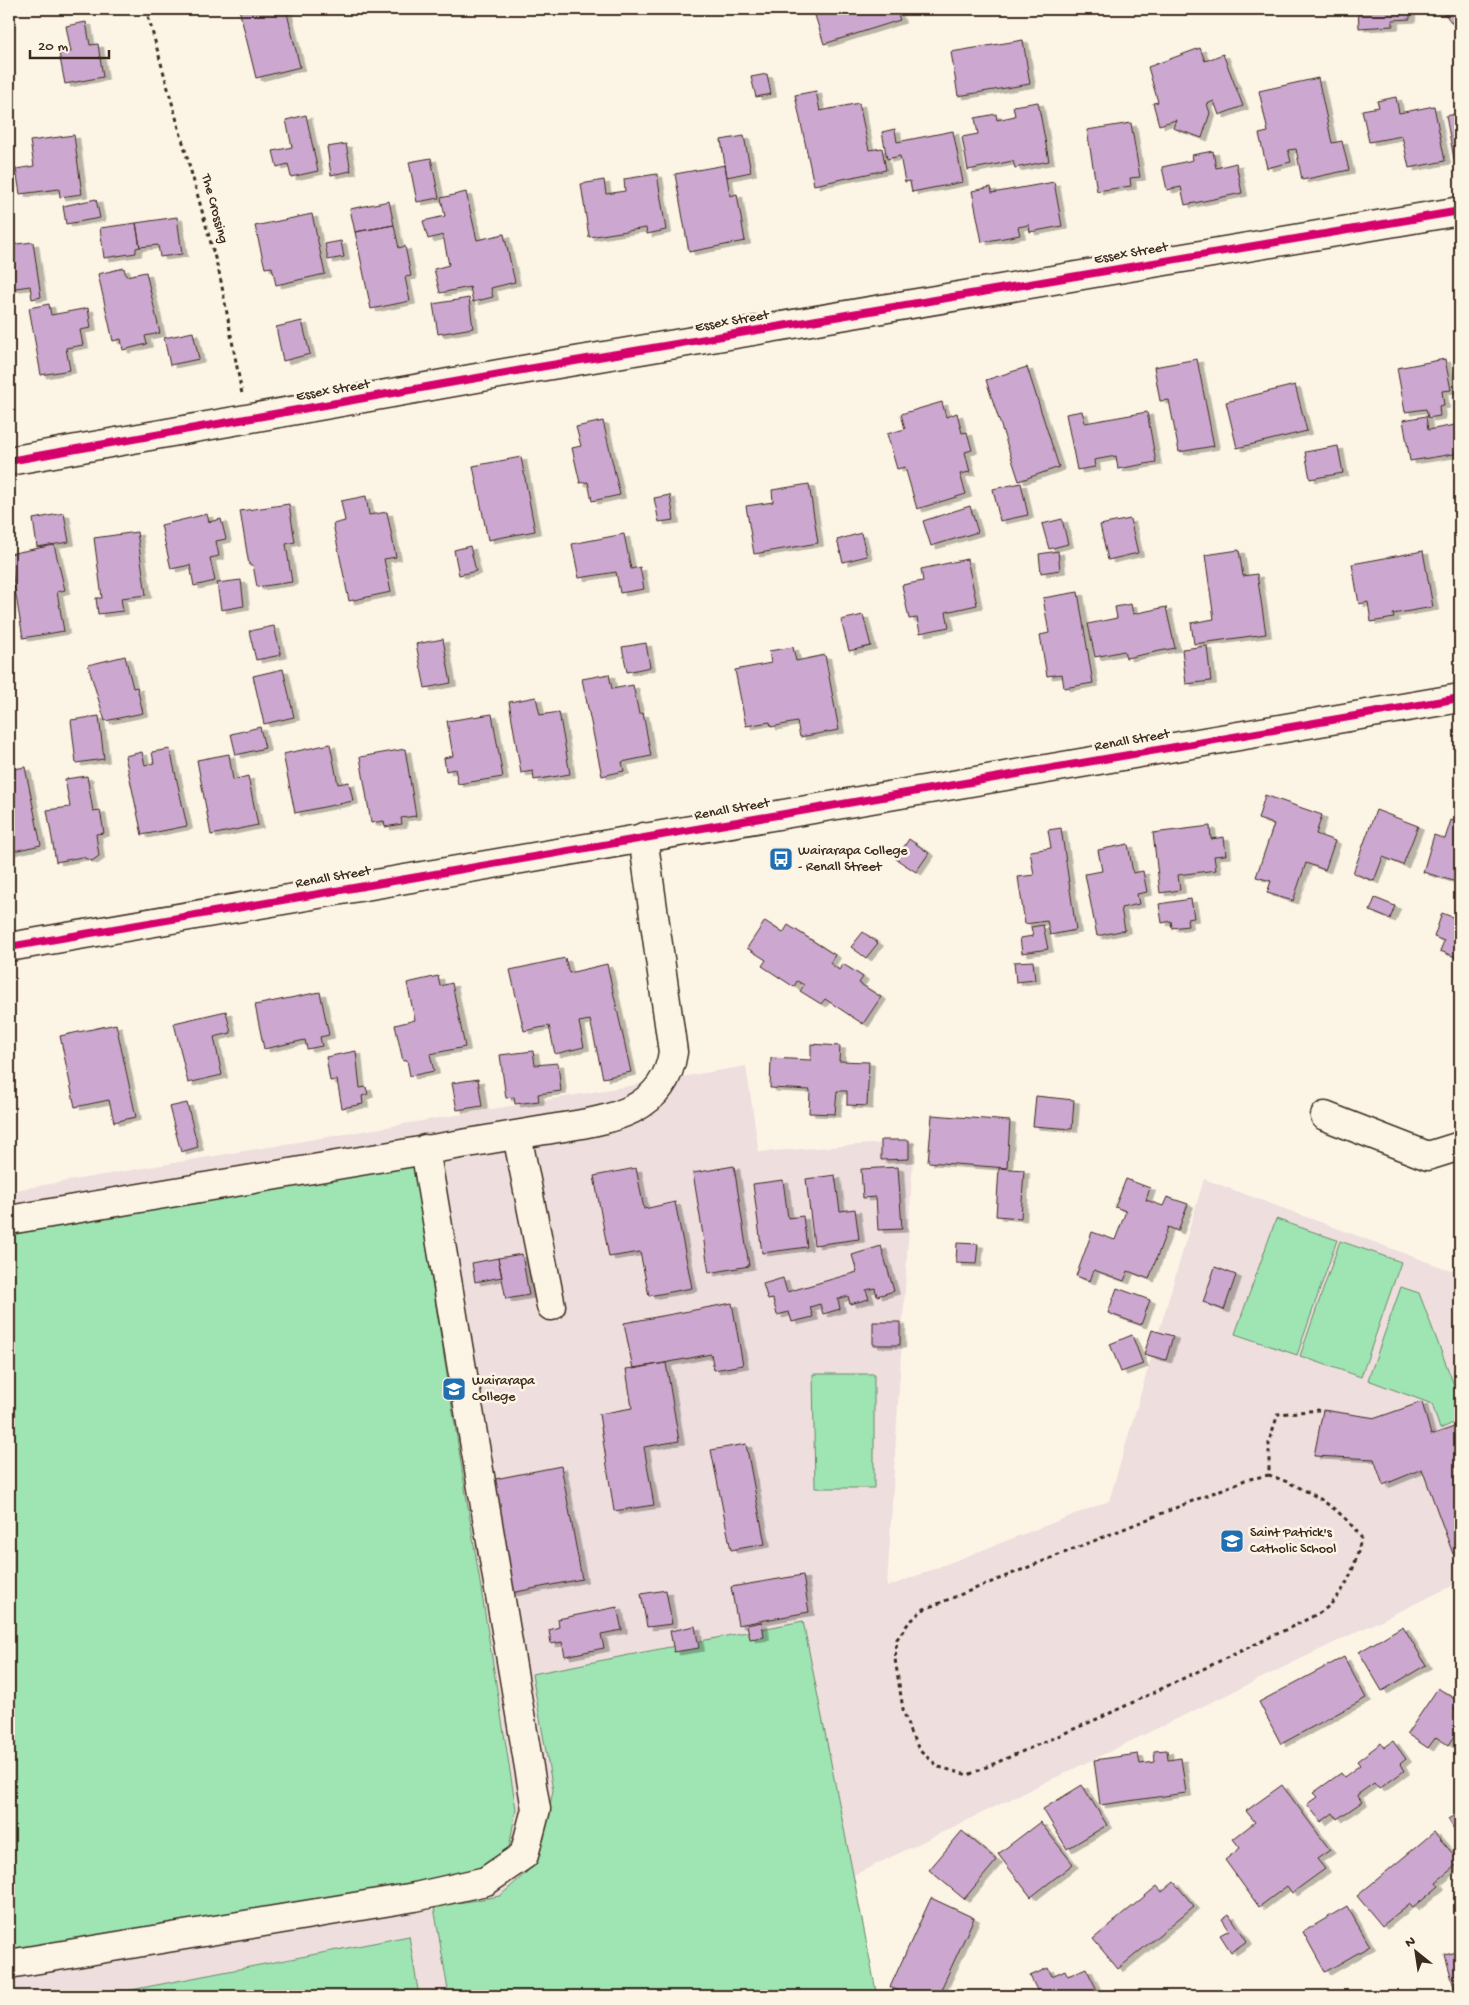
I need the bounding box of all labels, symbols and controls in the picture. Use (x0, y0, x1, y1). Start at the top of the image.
scale bar (30, 28, 109, 60)
text: 20 m (38, 38, 68, 56)
street label: The Crossing (196, 171, 231, 246)
street label: Essex Street (1093, 239, 1170, 269)
street label: Essex Street (694, 307, 771, 337)
street label: Essex Street (295, 376, 372, 406)
street label: Renall Street (1093, 726, 1172, 756)
street label: Renall Street (693, 795, 772, 825)
place label: Wairarapa College - Renall Street (798, 843, 908, 876)
bus stop icon: Wairarapa College - Renall Street (768, 846, 794, 872)
street label: Renall Street (294, 863, 373, 893)
place label: Wairarapa College (472, 1373, 536, 1406)
school or university icon: Wairarapa College (441, 1376, 467, 1402)
place label: Saint Patrick's Catholic School (1250, 1525, 1336, 1558)
school or university icon: Saint Patrick's Catholic School (1219, 1528, 1245, 1554)
north arrow (1392, 1928, 1442, 1978)
text: N (1403, 1933, 1419, 1953)

